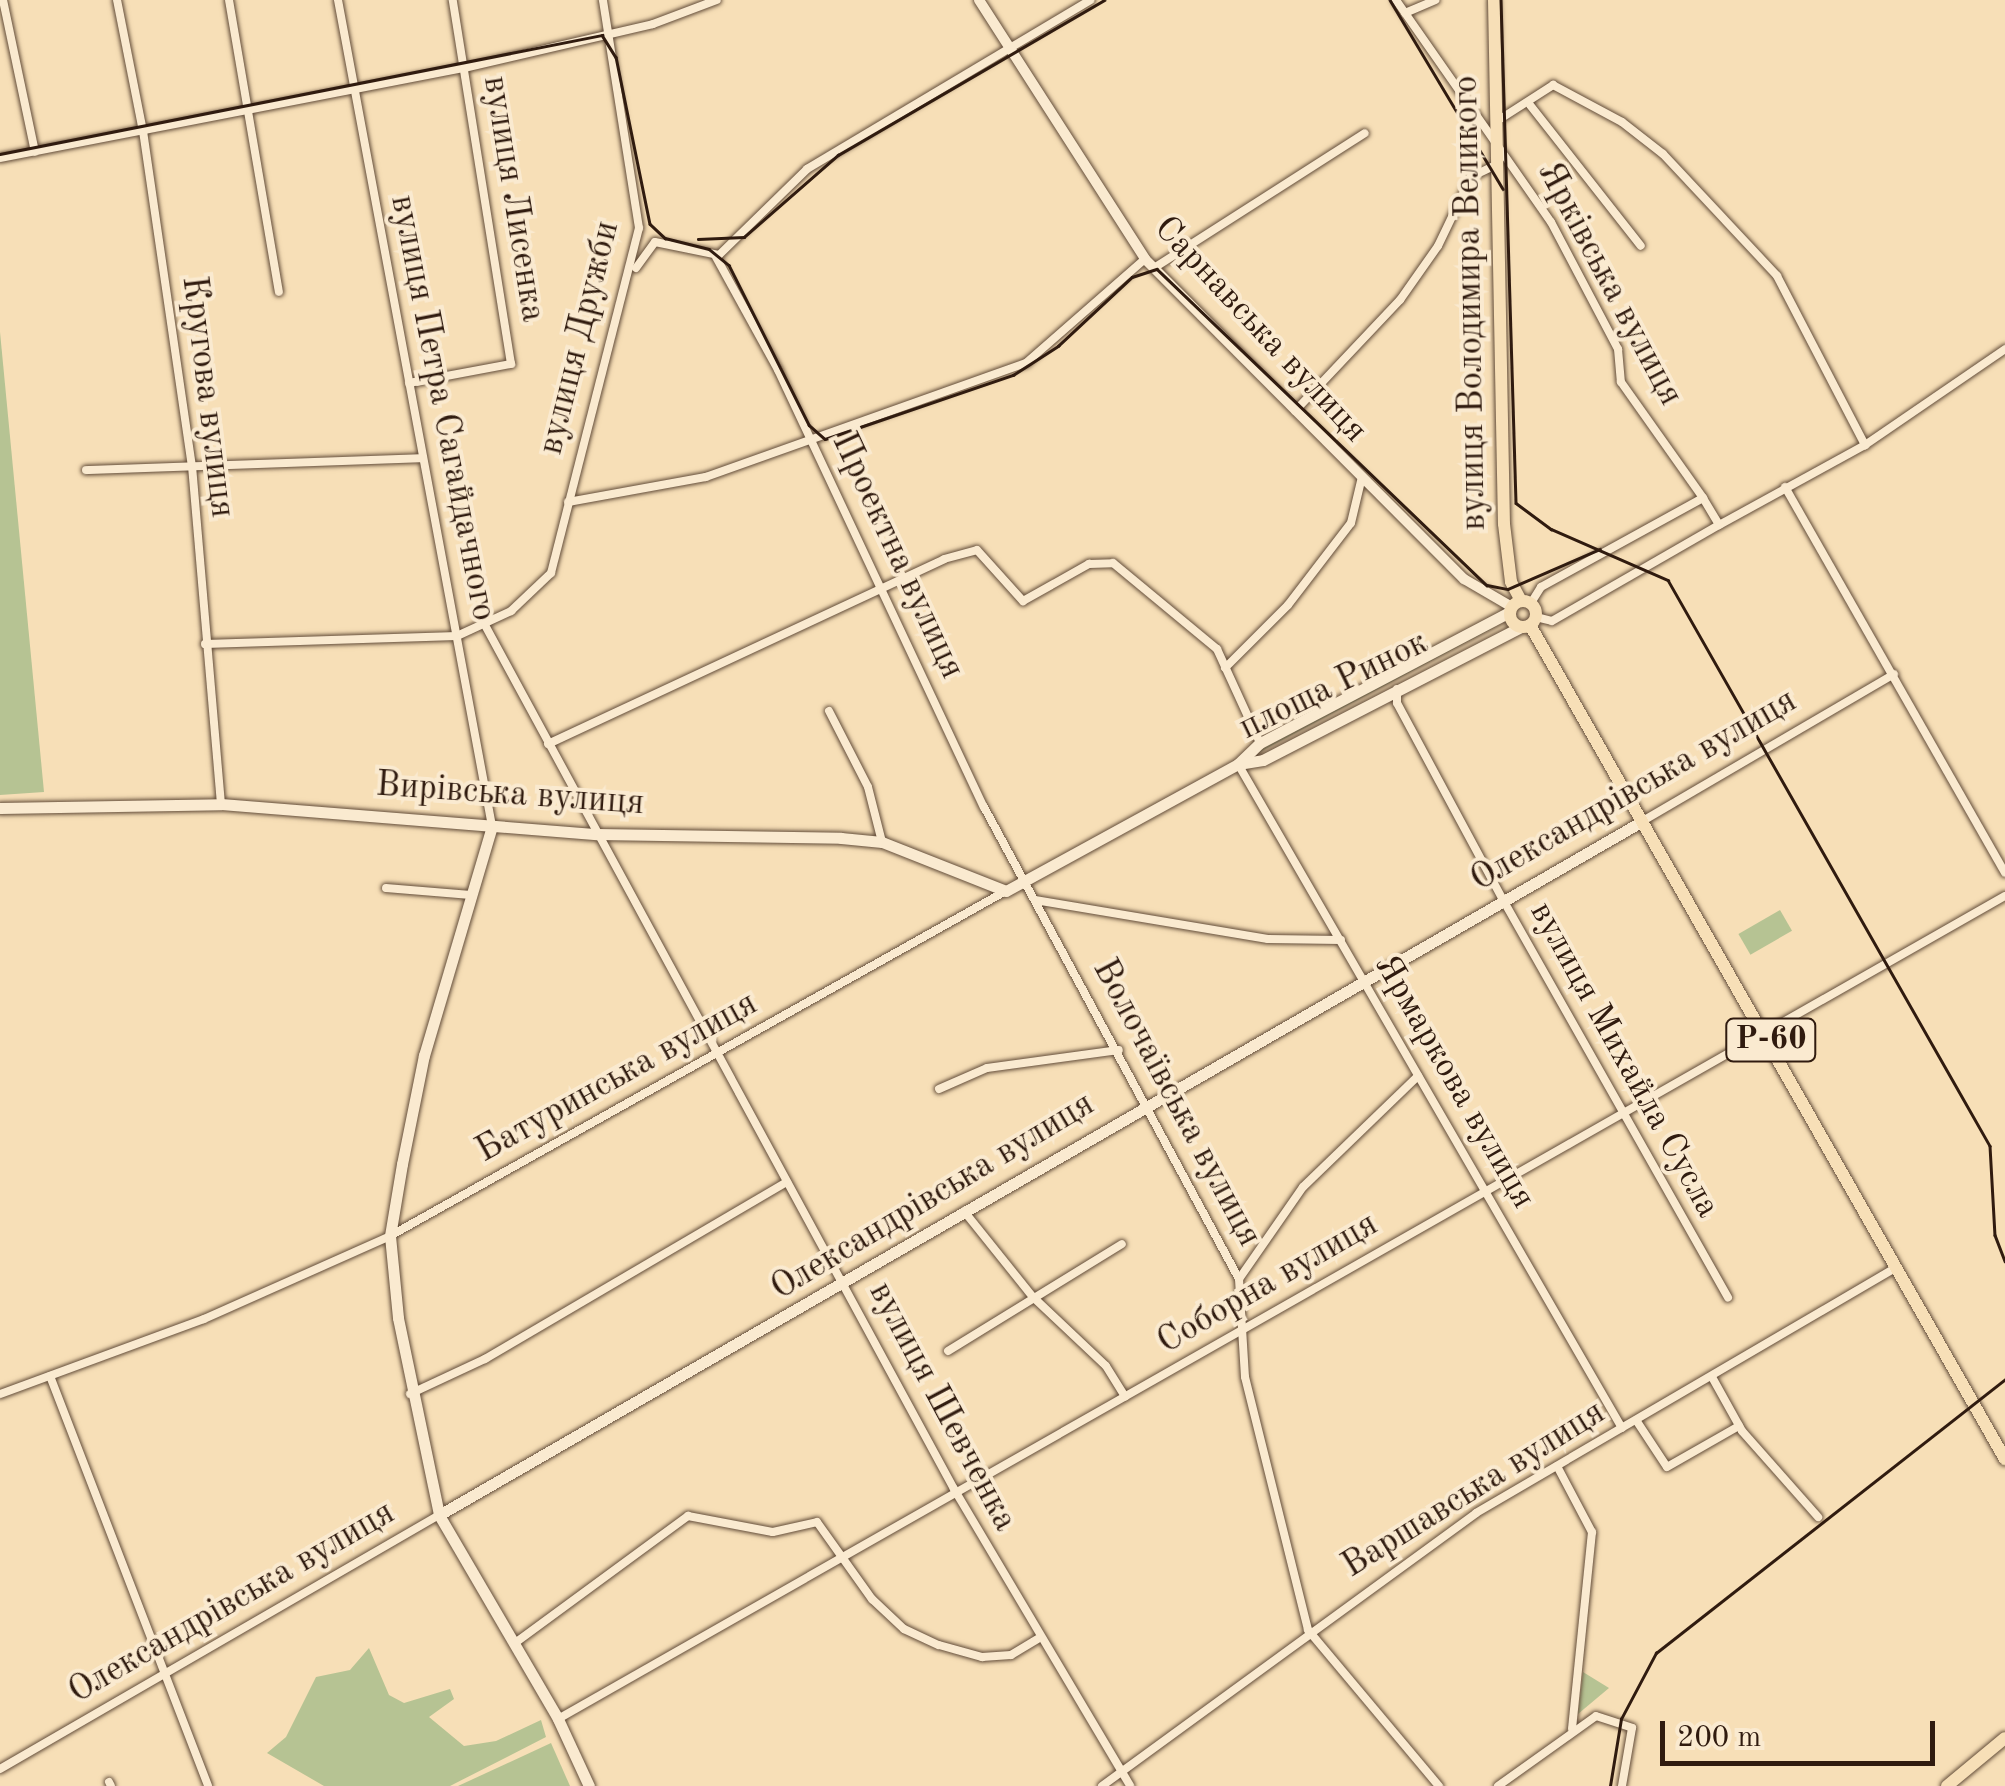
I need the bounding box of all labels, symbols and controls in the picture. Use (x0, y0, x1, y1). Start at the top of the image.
street label: вулиця Лисенка (473, 73, 553, 325)
street label: вулиця Володимира Великого (1446, 75, 1496, 531)
street label: Ярківська вулиця (1527, 155, 1691, 413)
street label: вулиця Петра Сагайдачного (380, 192, 504, 624)
street label: Сарнавська вулиця (1144, 208, 1376, 452)
street label: вулиця Дружби (531, 217, 629, 459)
street label: Кругова вулиця (171, 274, 243, 520)
street label: Проектна вулиця (822, 426, 972, 686)
street label: площа Ринок (1233, 622, 1435, 750)
street label: Олександрівська вулиця (1464, 680, 1804, 902)
street label: Вирівська вулиця (374, 765, 646, 825)
street label: вулиця Михайла Сусла (1520, 895, 1728, 1225)
street label: Ярмаркова вулиця (1364, 948, 1544, 1216)
street label: Волочаївська вулиця (1082, 952, 1270, 1254)
street label: Батуринська вулиця (469, 983, 765, 1173)
road number: Р-60 (1724, 1013, 1818, 1067)
street label: Олександрівська вулиця (764, 1084, 1102, 1310)
street label: Соборна вулиця (1150, 1204, 1386, 1364)
street label: вулиця Шевченка (859, 1275, 1025, 1539)
street label: Варшавська вулиця (1335, 1392, 1613, 1588)
street label: Олександрівська вулиця (62, 1492, 402, 1714)
scale bar (1665, 1701, 1940, 1763)
text: 200 m (1677, 1723, 1761, 1753)

